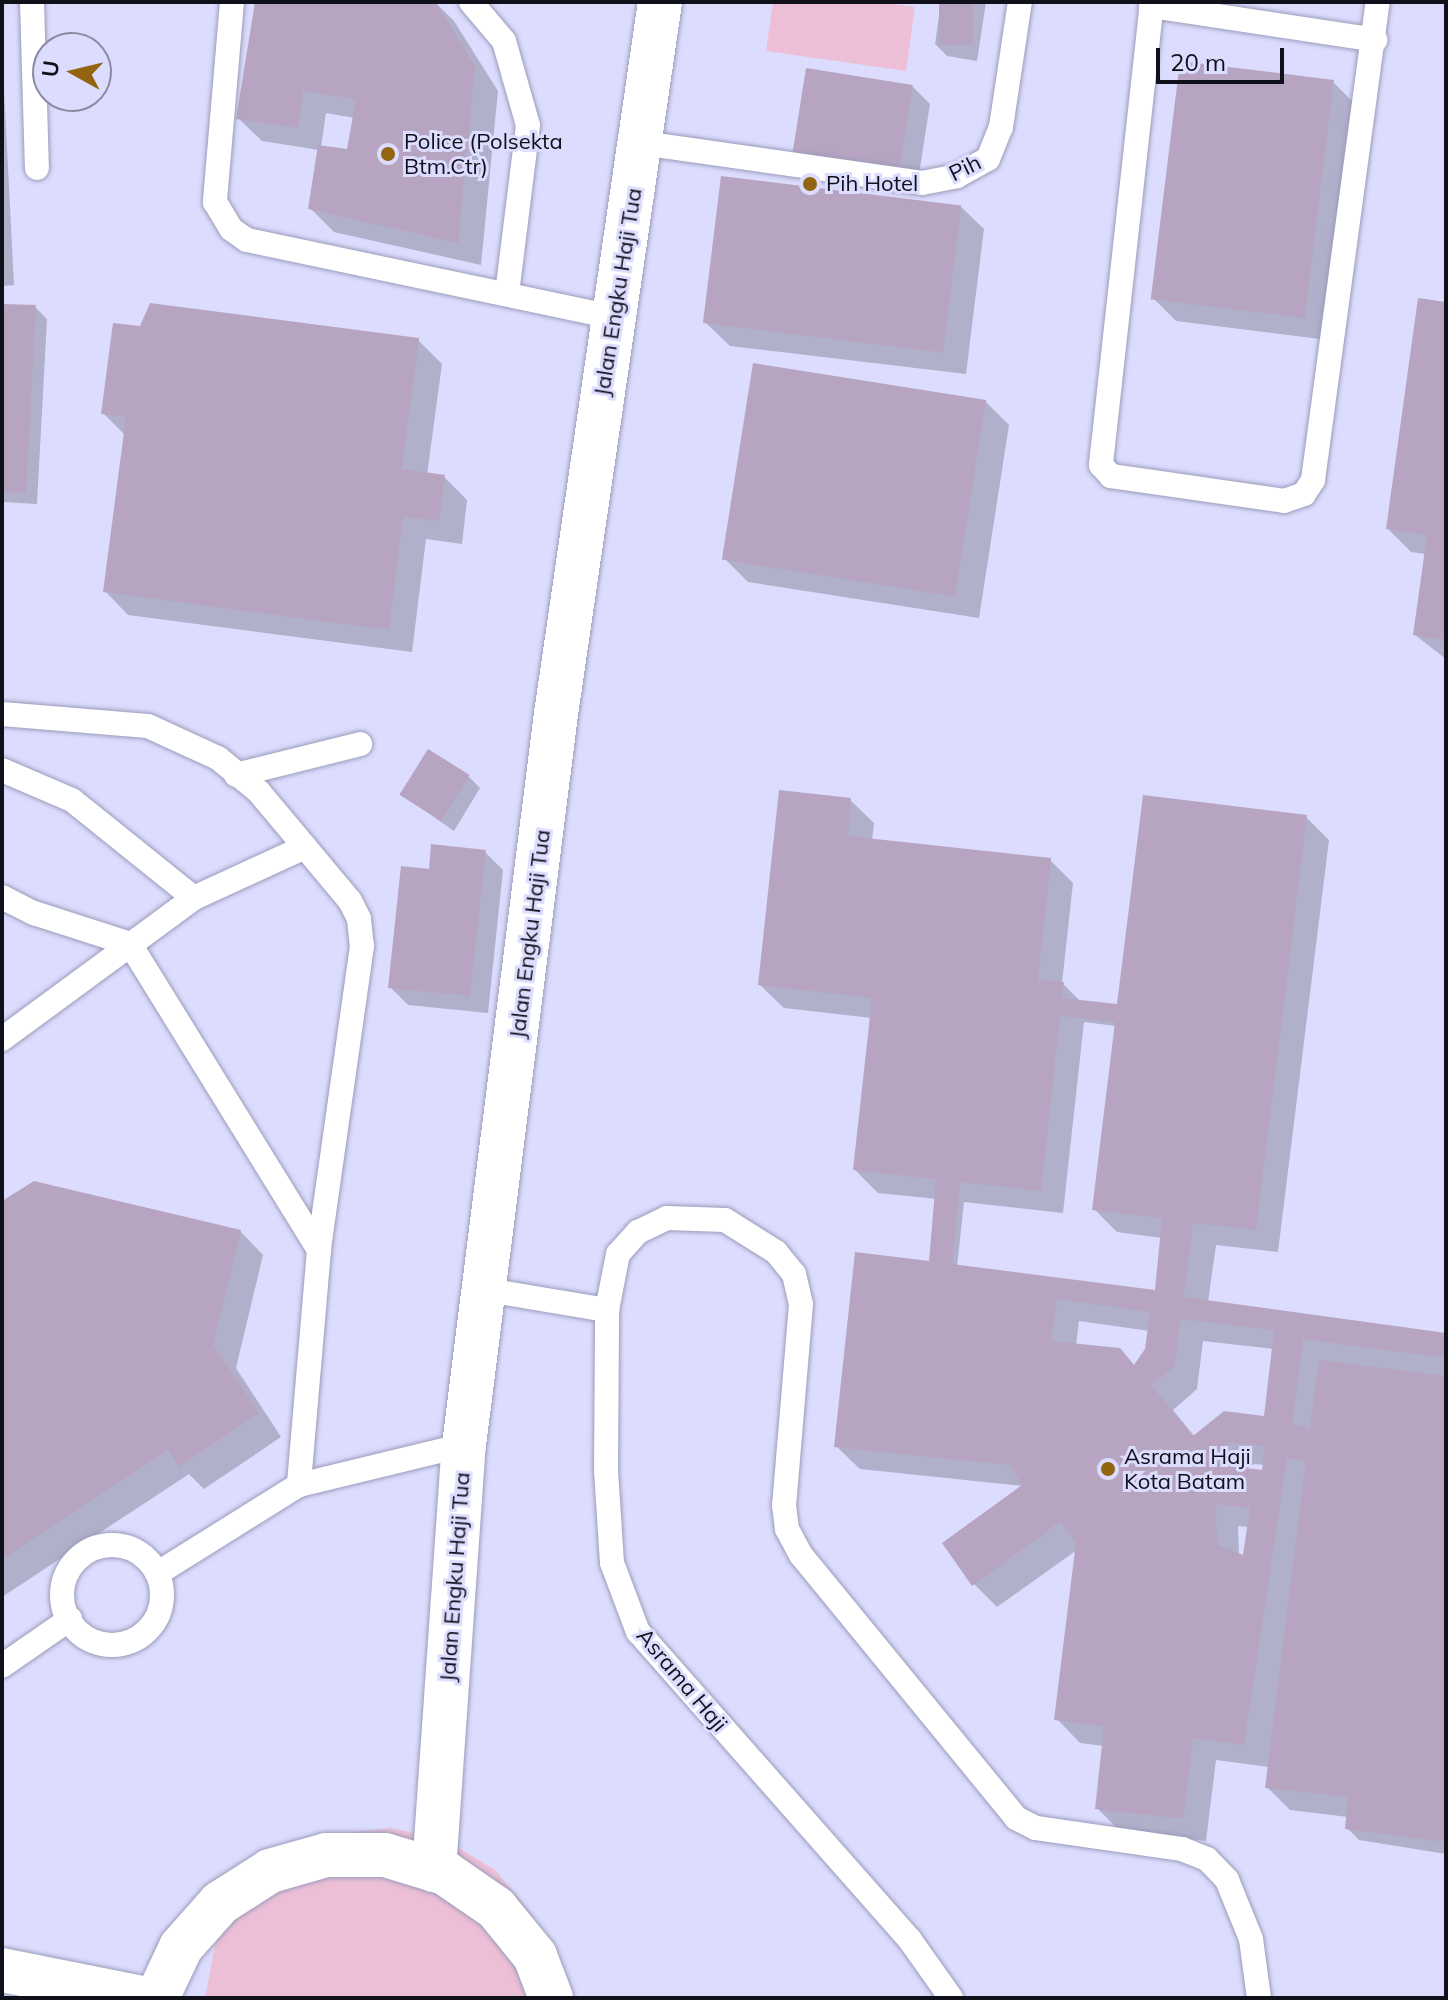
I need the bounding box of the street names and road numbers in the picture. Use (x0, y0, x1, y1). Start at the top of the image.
street label: Pih (945, 149, 985, 187)
street label: Jalan Engku Haji Tua (589, 186, 647, 398)
street label: Jalan Engku Haji Tua (504, 828, 556, 1040)
street label: Jalan Engku Haji Tua (434, 1471, 476, 1683)
street label: Asrama Haji (631, 1623, 733, 1737)

